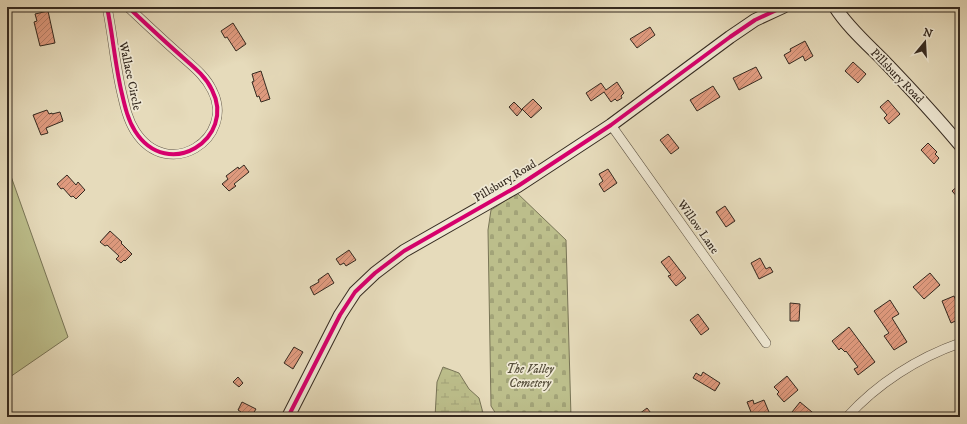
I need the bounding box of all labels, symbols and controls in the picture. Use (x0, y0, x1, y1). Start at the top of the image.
north arrow (905, 22, 945, 62)
text: N (921, 25, 934, 41)
street label: Wallace Circle (115, 39, 145, 112)
street label: Pillsbury Road (867, 46, 927, 106)
street label: Pillsbury Road (471, 156, 539, 206)
street label: Willow Lane (673, 196, 722, 257)
park label: The Valley Cemetery (506, 362, 555, 391)

